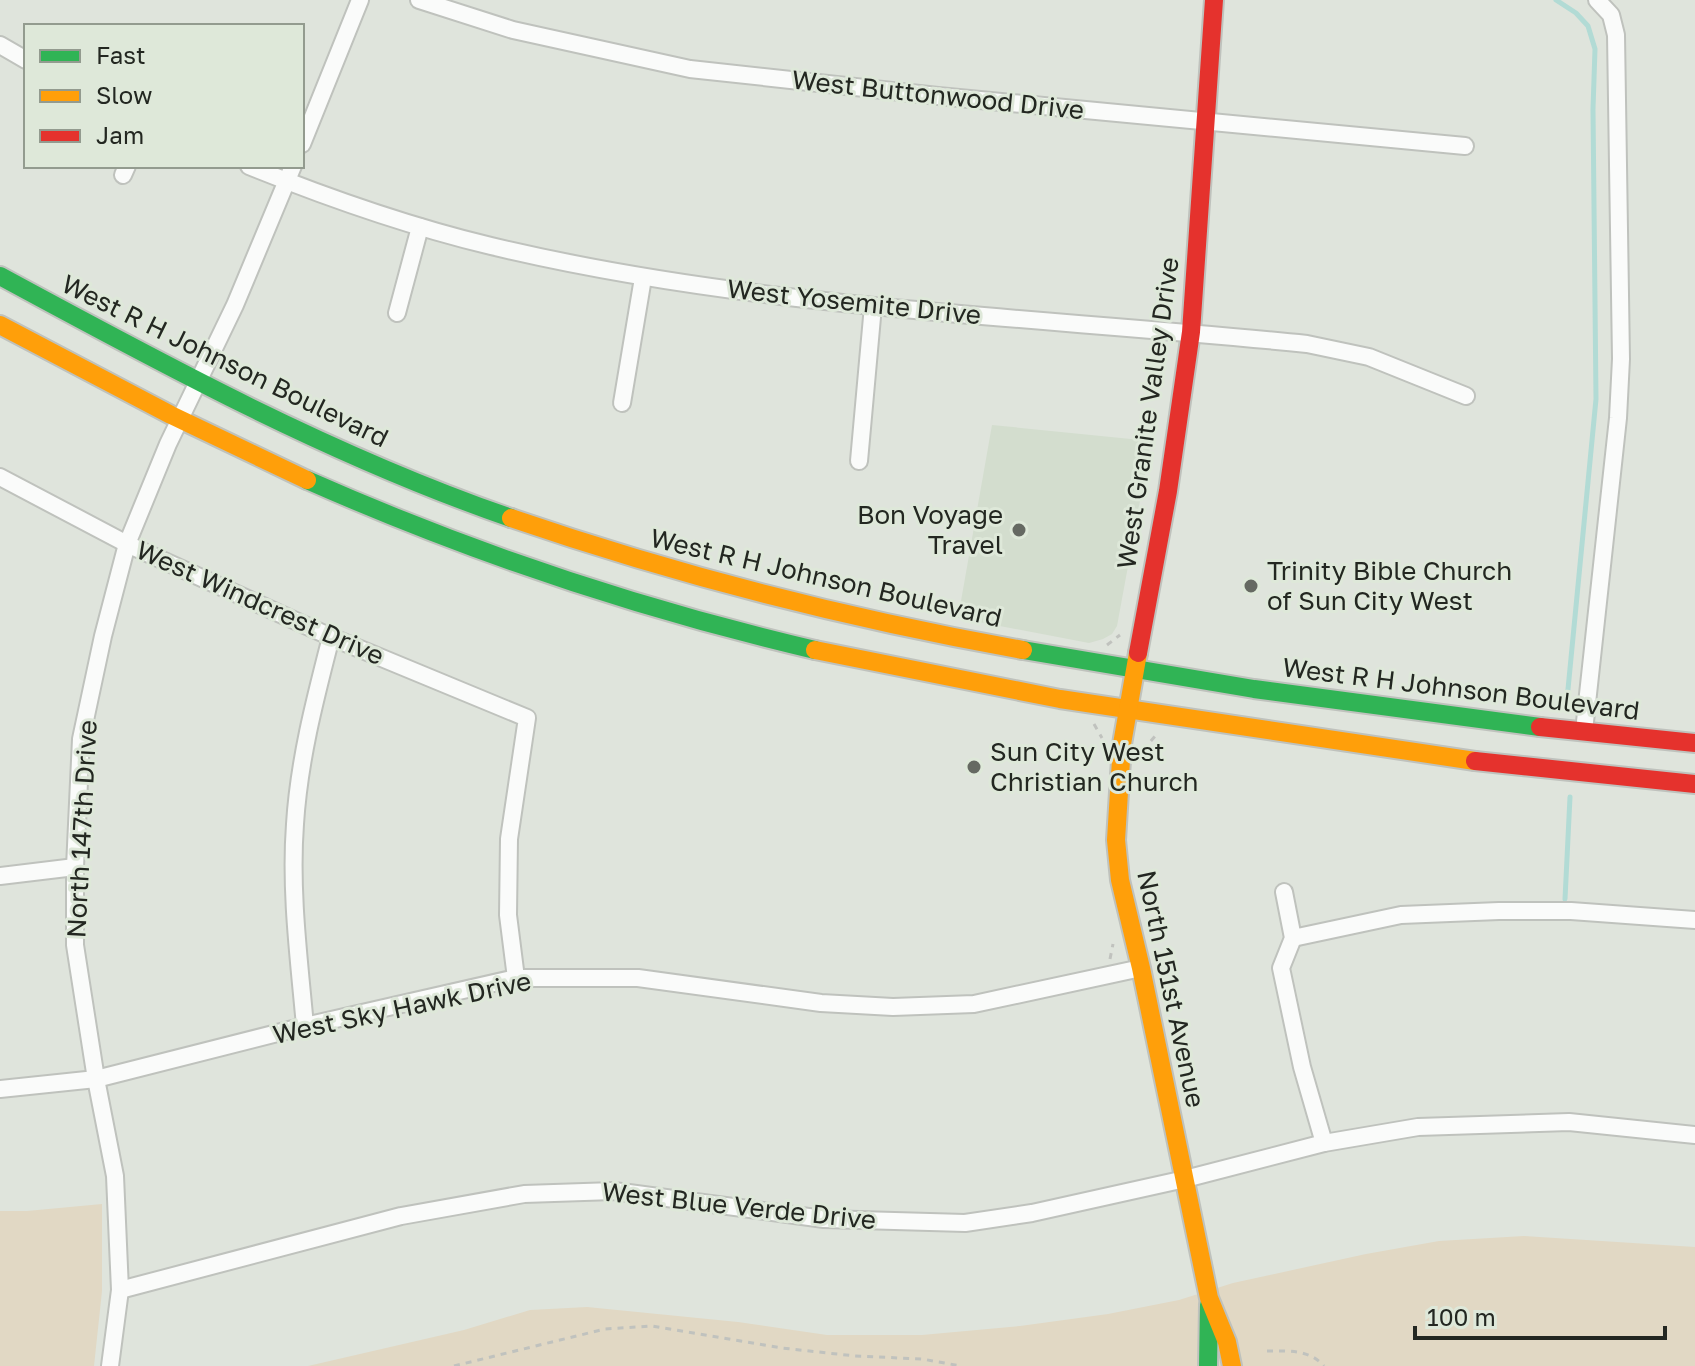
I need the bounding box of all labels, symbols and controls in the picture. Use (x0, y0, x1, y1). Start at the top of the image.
legend (24, 24, 304, 168)
text: Fast (96, 40, 146, 69)
street label: West Buttonwood Drive (790, 64, 1086, 125)
text: Slow (96, 80, 152, 109)
text: Jam (96, 120, 144, 149)
street label: West Granite Valley Drive (1110, 255, 1185, 571)
street label: West R H Johnson Boulevard (57, 268, 394, 453)
street label: West Yosemite Drive (726, 273, 983, 330)
place label: Bon Voyage Travel (857, 499, 1003, 560)
marker: Bon Voyage Travel (1010, 521, 1028, 539)
street label: West R H Johnson Boulevard (647, 522, 1005, 633)
street label: West Windcrest Drive (132, 534, 389, 671)
place label: Trinity Bible Church of Sun City West (1267, 555, 1512, 616)
marker: Trinity Bible Church of Sun City West (1242, 577, 1260, 595)
street label: West R H Johnson Boulevard (1281, 651, 1641, 726)
street label: North 147th Drive (60, 719, 103, 939)
place label: Sun City West Christian Church (990, 736, 1199, 797)
marker: Sun City West Christian Church (965, 758, 983, 776)
street label: North 151st Avenue (1131, 867, 1212, 1110)
street label: West Sky Hawk Drive (270, 965, 534, 1050)
street label: West Blue Verde Drive (600, 1176, 878, 1235)
scale bar (1415, 1290, 1665, 1340)
text: 100 m (1427, 1302, 1496, 1331)

